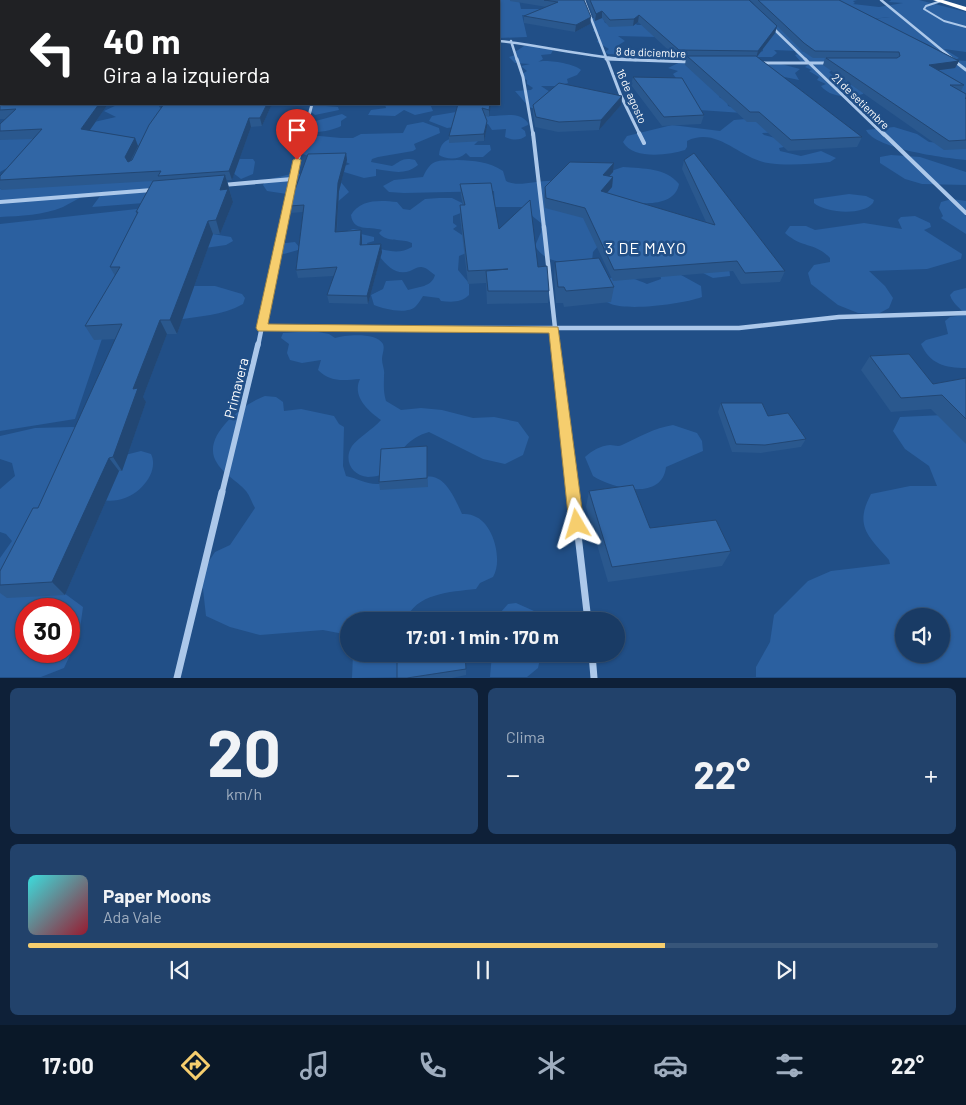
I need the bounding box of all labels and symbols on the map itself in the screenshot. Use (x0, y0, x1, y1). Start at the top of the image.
street label: 8 de diciembre (616, 44, 686, 60)
street label: 16 de agosto (614, 67, 650, 125)
street label: 21 de setiembre (830, 70, 892, 132)
pin (276, 109, 318, 160)
district label: 3 DE MAYO (605, 238, 687, 257)
street label: Primavera (220, 356, 252, 420)
position arrow (550, 497, 602, 549)
speed limit sign: 30 (15, 598, 80, 663)

